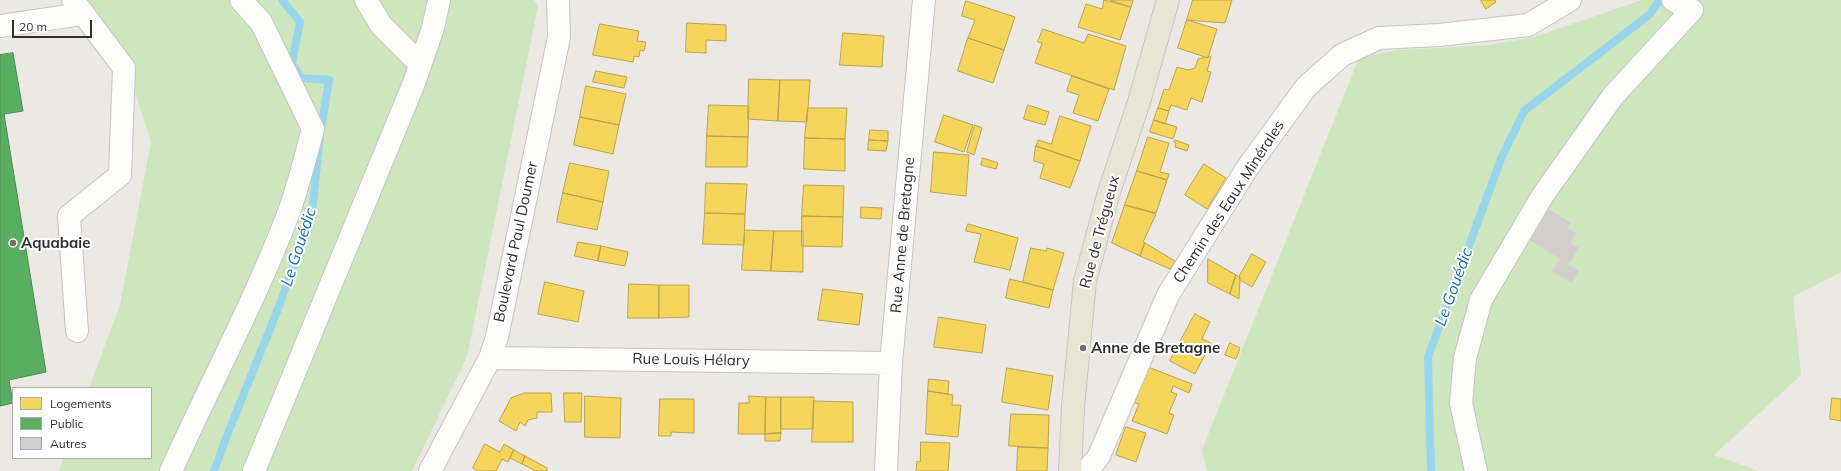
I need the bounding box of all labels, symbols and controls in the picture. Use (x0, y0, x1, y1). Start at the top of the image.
scale bar (14, 12, 94, 38)
text: 20 m (19, 19, 47, 34)
street label: Chemin des Eaux Minérales (1170, 117, 1288, 287)
street label: Rue Anne de Bretagne (887, 156, 919, 314)
street label: Boulevard Paul Doumer (490, 160, 542, 324)
street label: Rue de Trégueux (1076, 174, 1124, 290)
water label: Le Gouédic (277, 205, 321, 289)
place label: Aquabaie (21, 234, 90, 252)
marker: Aquabaie (8, 238, 18, 248)
water label: Le Gouédic (1431, 245, 1477, 329)
place label: Anne de Bretagne (1091, 339, 1220, 357)
marker: Anne de Bretagne (1078, 343, 1088, 353)
street label: Rue Louis Hélary (632, 350, 750, 370)
legend (12, 387, 152, 459)
text: Logements (50, 396, 111, 411)
text: Public (50, 416, 84, 431)
text: Autres (50, 436, 87, 451)

